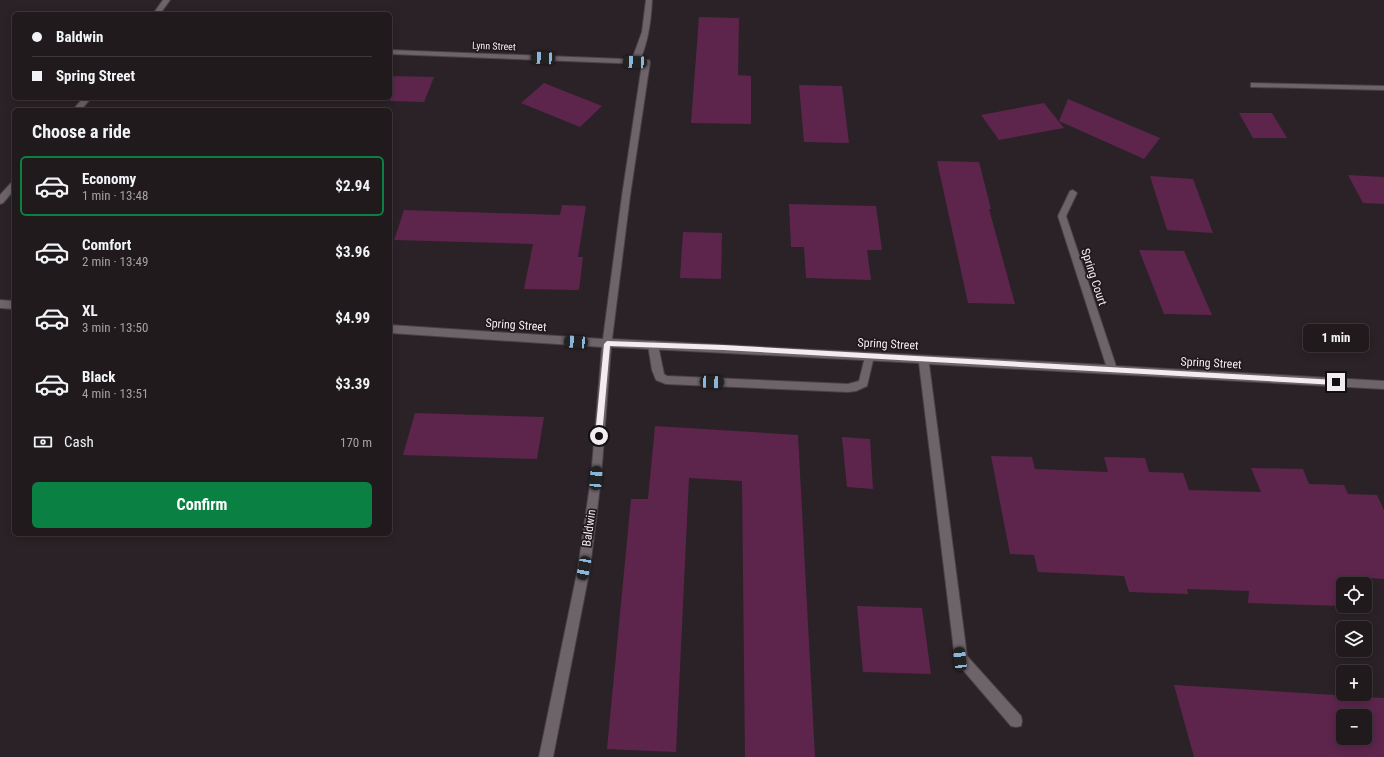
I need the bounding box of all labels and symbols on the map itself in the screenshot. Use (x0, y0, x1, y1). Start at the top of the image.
street label: Lynn Street (472, 40, 516, 52)
car (531, 51, 555, 65)
car (623, 55, 647, 69)
street label: Spring Court (1078, 247, 1110, 308)
street label: Spring Street (485, 316, 547, 334)
callout: 1 min (1303, 324, 1369, 352)
car (564, 335, 588, 349)
street label: Spring Street (857, 335, 919, 353)
street label: Spring Street (1180, 354, 1242, 372)
route end (1327, 373, 1345, 391)
car (700, 376, 724, 388)
route start (590, 427, 608, 445)
car (589, 466, 603, 490)
street label: Baldwin (579, 508, 599, 547)
car (576, 555, 592, 581)
car (953, 646, 967, 672)

